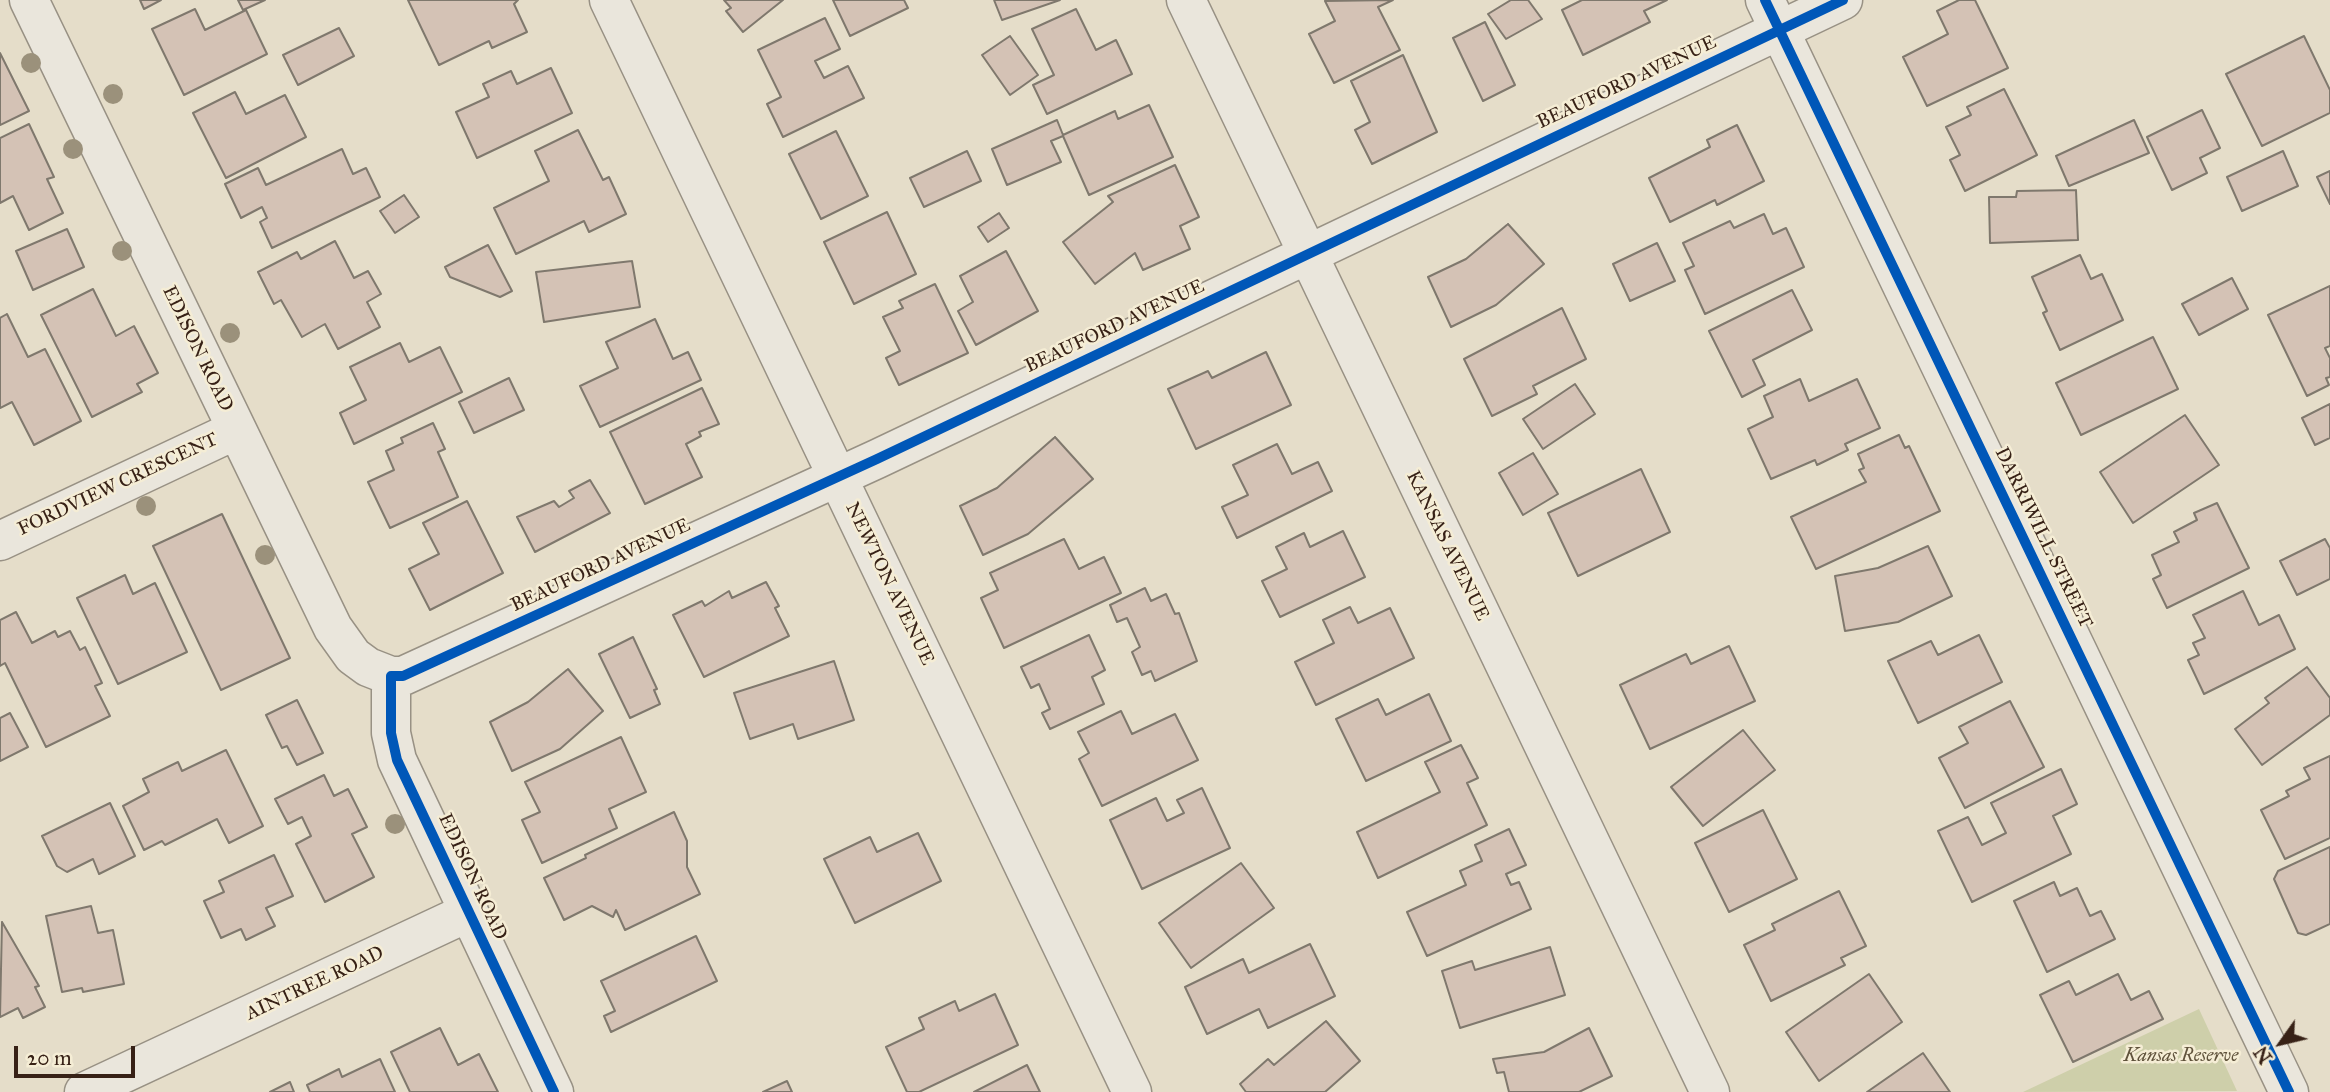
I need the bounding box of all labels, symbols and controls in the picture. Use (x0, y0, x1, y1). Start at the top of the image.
street label: BEAUFORD AVENUE (1534, 31, 1720, 135)
street label: BEAUFORD AVENUE (1022, 275, 1208, 379)
street label: EDISON ROAD (157, 282, 237, 416)
street label: FORDVIEW CRESCENT (14, 429, 222, 541)
street label: DARRIWILL STREET (1989, 444, 2097, 632)
street label: KANSAS AVENUE (1401, 467, 1493, 625)
street label: NEWTON AVENUE (840, 499, 938, 669)
street label: BEAUFORD AVENUE (508, 514, 694, 618)
street label: EDISON ROAD (433, 810, 511, 944)
street label: AINTREE ROAD (242, 942, 388, 1026)
north arrow (2246, 1008, 2316, 1078)
scale bar (18, 1032, 138, 1076)
text: N (2249, 1042, 2277, 1068)
text: 20 m (27, 1045, 72, 1071)
park label: Kansas Reserve (2124, 1045, 2238, 1067)

